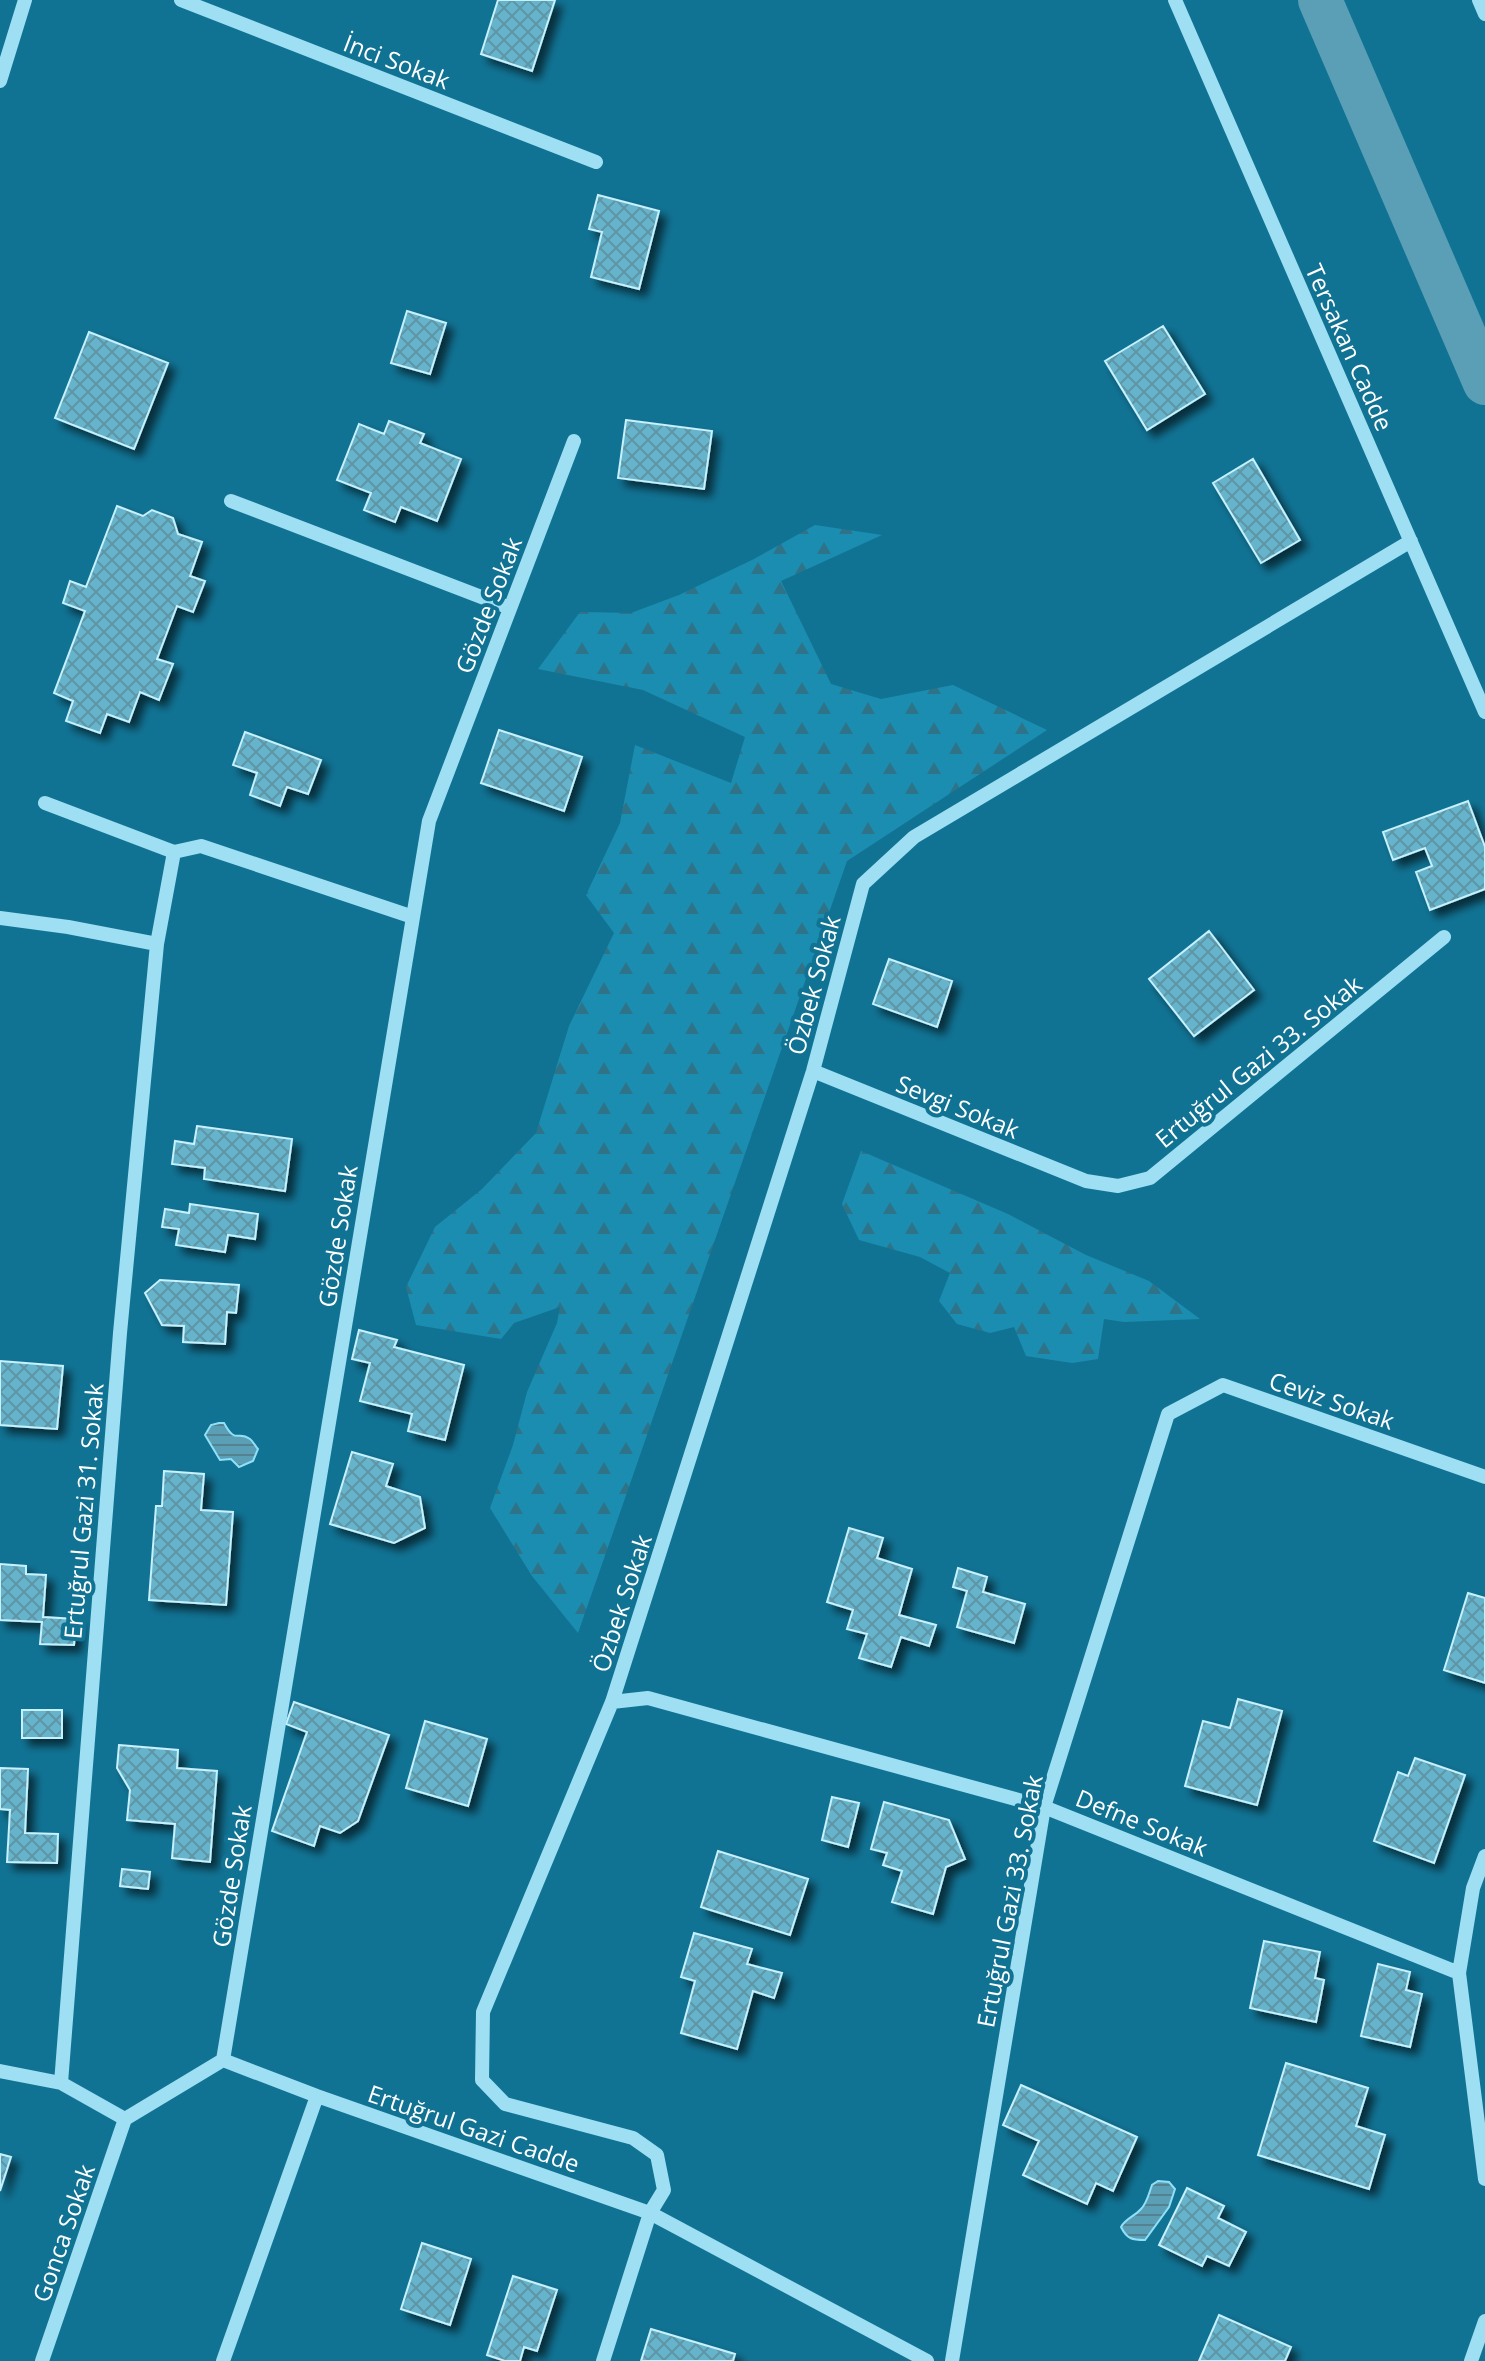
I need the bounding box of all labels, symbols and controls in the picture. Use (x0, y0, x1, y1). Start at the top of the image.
street label: İnci Sokak (339, 26, 455, 96)
street label: Tersakan Cadde (1298, 258, 1402, 436)
street label: Gözde Sokak (447, 532, 529, 678)
street label: Özbek Sokak (779, 911, 848, 1058)
street label: Ertuğrul Gazi 33. Sokak (1148, 967, 1368, 1155)
street label: Sevgi Sokak (892, 1066, 1025, 1146)
street label: Gözde Sokak (309, 1162, 365, 1310)
street label: Ceviz Sokak (1265, 1363, 1399, 1437)
street label: Ertuğrul Gazi 31. Sokak (55, 1381, 111, 1640)
street label: Özbek Sokak (583, 1529, 659, 1676)
street label: Ertuğrul Gazi 33. Sokak (968, 1771, 1050, 2030)
street label: Defne Sokak (1071, 1781, 1213, 1864)
street label: Gözde Sokak (203, 1802, 259, 1950)
street label: Ertuğrul Gazi Cadde (364, 2076, 584, 2180)
street label: Gonca Sokak (24, 2159, 102, 2306)

